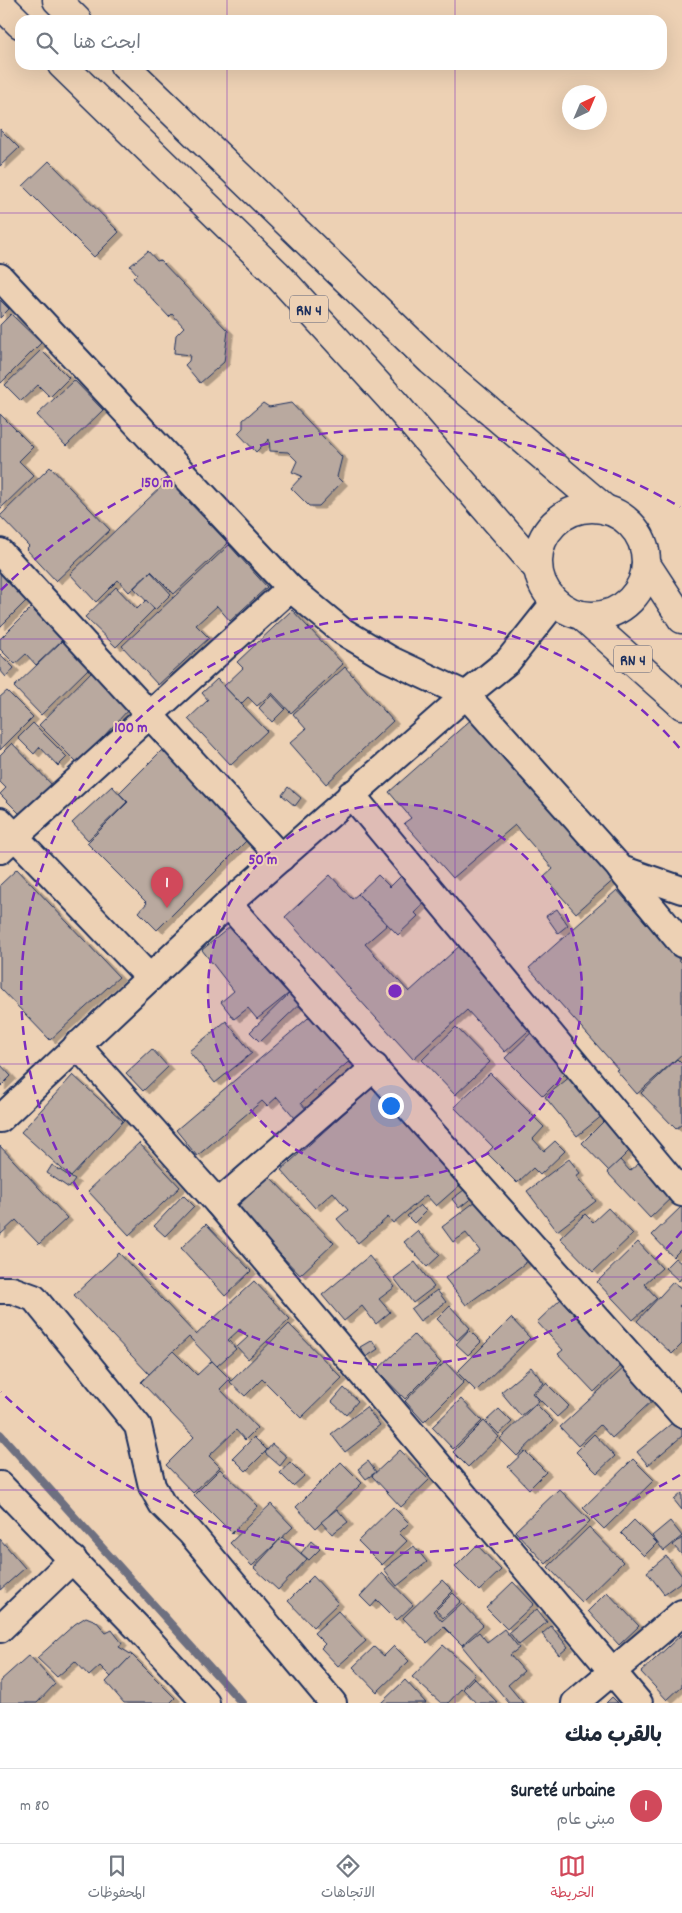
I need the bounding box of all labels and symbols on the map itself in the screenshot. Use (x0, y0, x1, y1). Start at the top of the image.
north arrow (562, 85, 607, 130)
road number: RN 4 (290, 296, 328, 322)
text: 150 m (141, 473, 173, 495)
road number: RN 4 (614, 646, 652, 672)
text: 100 m (114, 718, 148, 740)
text: 50 m (249, 850, 277, 872)
pin: 1 (151, 867, 183, 908)
centre of rings (386, 982, 404, 1000)
your location (378, 1093, 404, 1119)

